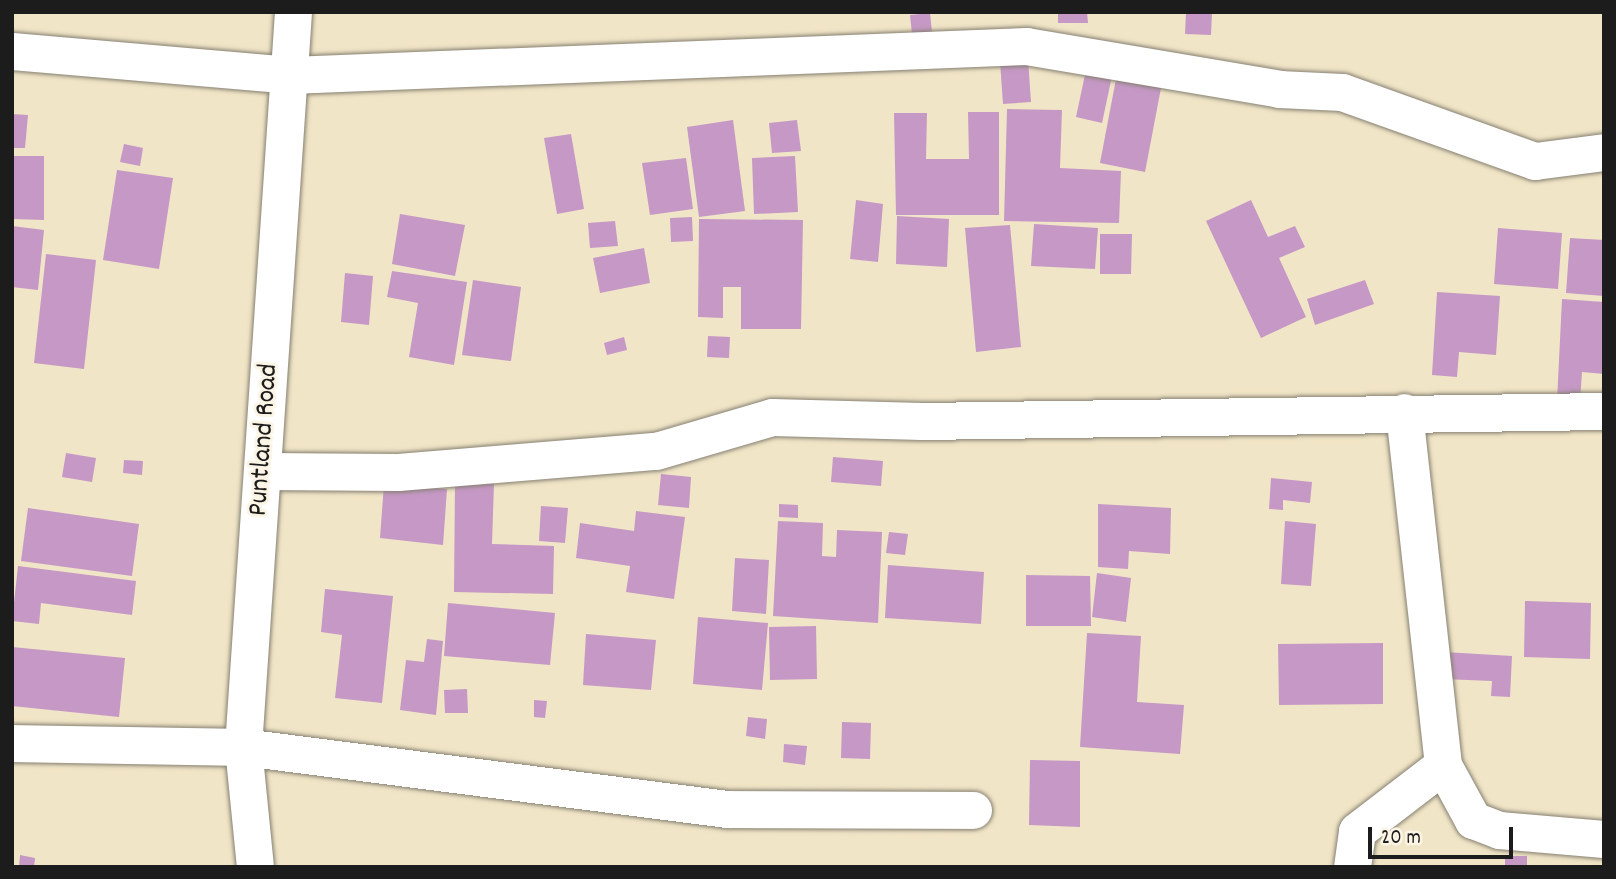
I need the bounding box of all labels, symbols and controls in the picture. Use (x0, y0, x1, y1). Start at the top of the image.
street label: Puntland Road (243, 363, 287, 517)
scale bar (1371, 812, 1516, 856)
text: 20 m (1381, 824, 1421, 854)

